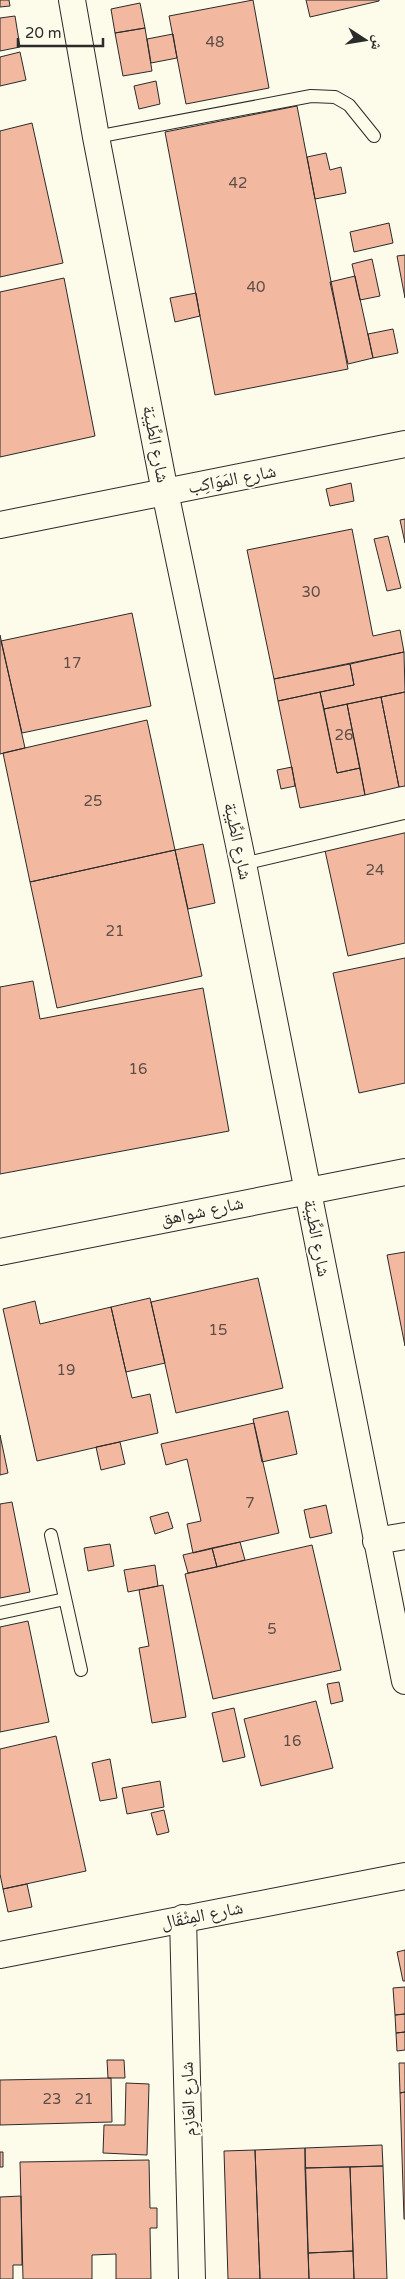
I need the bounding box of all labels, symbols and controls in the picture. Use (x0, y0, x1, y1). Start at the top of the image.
scale bar (18, 15, 102, 47)
north arrow (340, 15, 390, 65)
text: 20 m (25, 24, 62, 42)
house number: 48 (206, 33, 224, 51)
text: ش (367, 34, 387, 52)
house number: 42 (229, 174, 247, 192)
house number: 40 (247, 278, 265, 296)
street label: شارع الطِّيبَة (138, 404, 174, 484)
street label: شارع المَوَاكِب (186, 460, 278, 498)
house number: 30 (302, 583, 320, 601)
house number: 17 (63, 654, 81, 672)
house number: 26 (335, 726, 353, 744)
house number: 25 (84, 792, 102, 810)
street label: شارع الطِّيبَة (219, 800, 257, 882)
house number: 24 (366, 861, 384, 879)
house number: 21 (106, 922, 124, 940)
house number: 16 (129, 1060, 147, 1078)
street label: شارع شواهق (159, 1191, 245, 1231)
street label: شارع الطِّيبَة (299, 1198, 335, 1278)
house number: 15 (209, 1321, 227, 1339)
house number: 19 (57, 1361, 75, 1379)
house number: 7 (245, 1494, 255, 1512)
house number: 5 (267, 1620, 277, 1638)
house number: 16 (283, 1732, 301, 1750)
street label: شارع المِثْقَال (159, 1896, 245, 1934)
street label: شارع العَازِم (176, 2061, 202, 2137)
house number: 23 (43, 2090, 61, 2108)
house number: 21 (75, 2090, 93, 2108)

